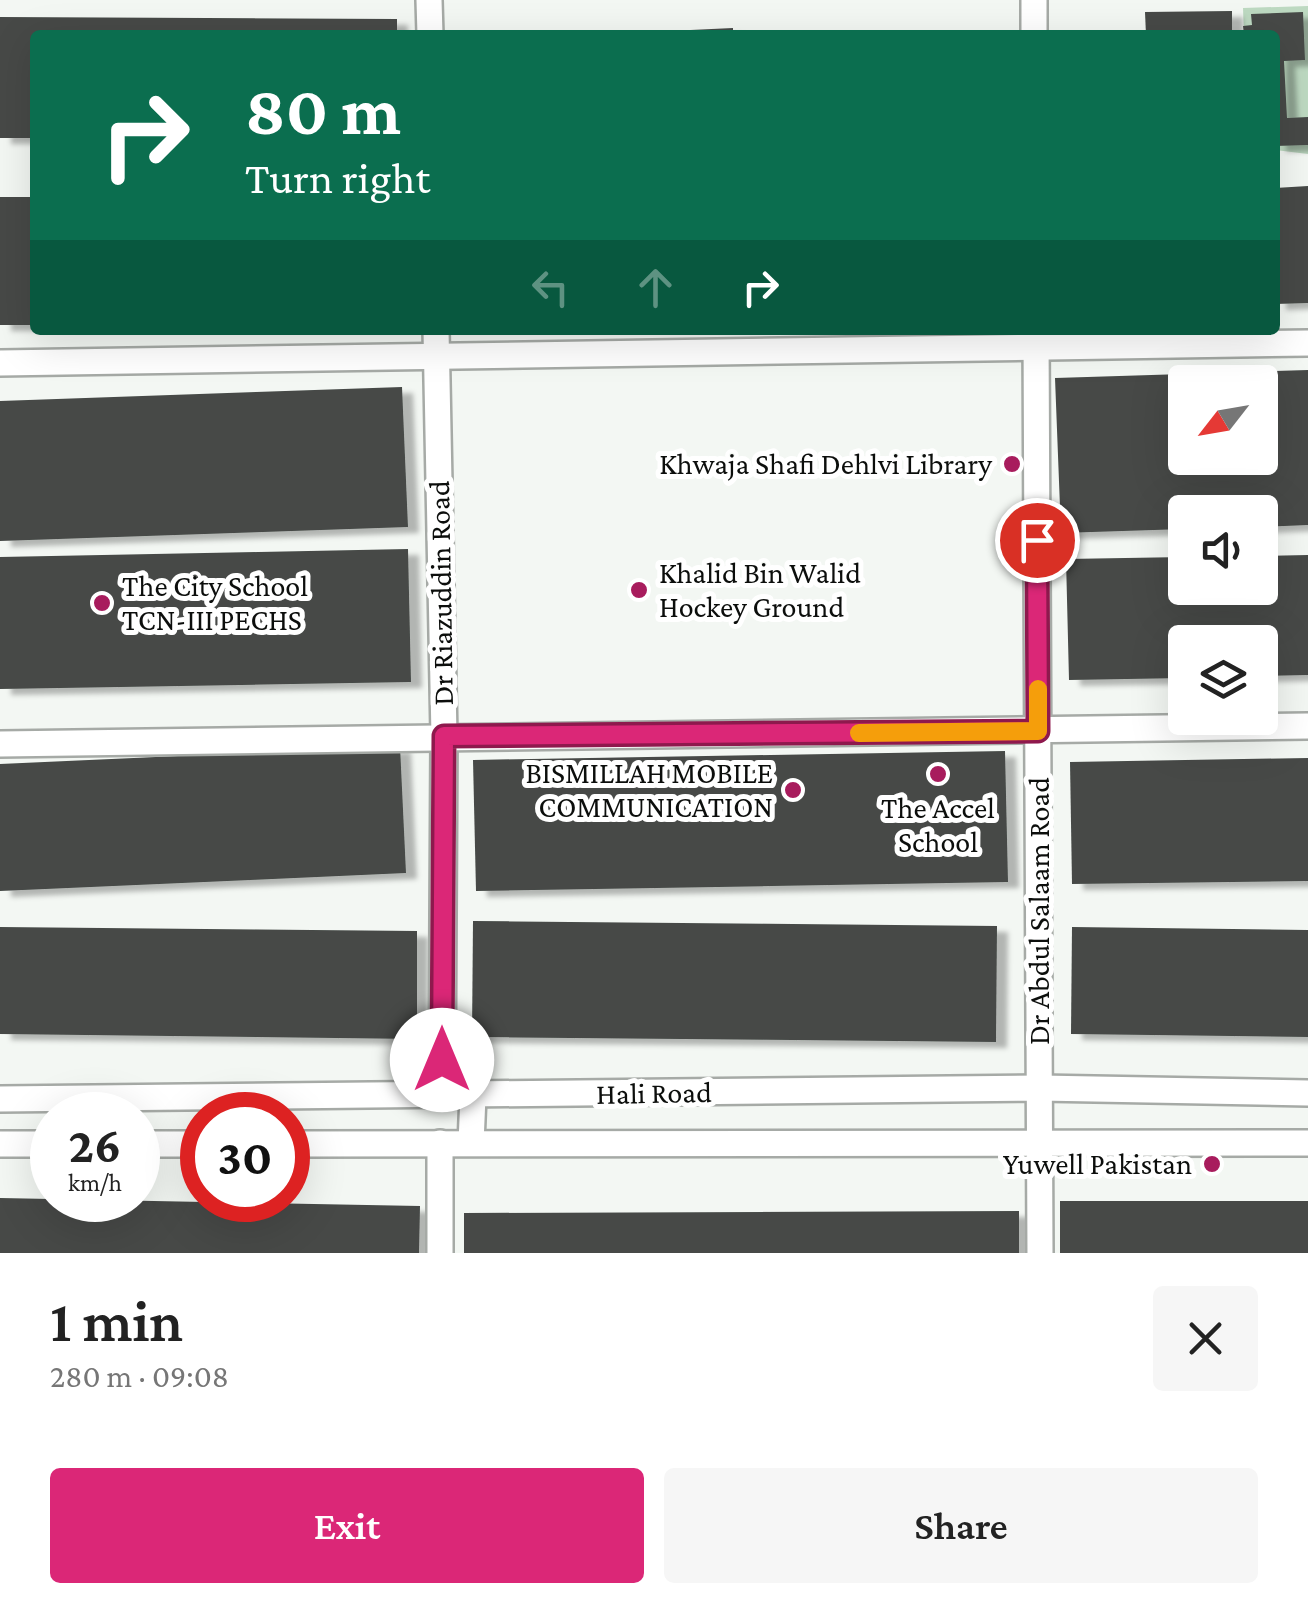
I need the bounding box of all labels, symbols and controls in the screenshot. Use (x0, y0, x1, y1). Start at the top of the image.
icon: right (80, 70, 210, 200)
text: 80 m (245, 71, 401, 149)
text: Turn right (245, 153, 430, 203)
icon: left (523, 260, 578, 315)
icon: ahead (628, 260, 683, 315)
icon: right (733, 260, 788, 315)
north arrow (1168, 365, 1278, 475)
map controls (1168, 365, 1278, 735)
place label: Khwaja Shafi Dehlvi Library (659, 447, 992, 481)
marker: Khwaja Shafi Dehlvi Library (1001, 453, 1023, 475)
street label: Dr Riazuddin Road (422, 480, 459, 706)
button: sound (1168, 495, 1278, 605)
pin (995, 498, 1080, 583)
icon: arrive (1010, 513, 1065, 568)
place label: Khalid Bin Walid Hockey Ground (659, 556, 861, 624)
place label: The City School TCN-III PECHS (122, 569, 308, 636)
marker: Khalid Bin Walid Hockey Ground (628, 579, 650, 601)
marker: The City School TCN-III PECHS (91, 592, 113, 614)
button: layers (1168, 625, 1278, 735)
place label: BISMILLAH MOBILE COMMUNICATION (525, 756, 773, 823)
marker: The Accel School (927, 763, 949, 785)
street label: Dr Abdul Salaam Road (1022, 777, 1055, 1045)
marker: BISMILLAH MOBILE COMMUNICATION (782, 779, 804, 801)
place label: The Accel School (881, 791, 995, 858)
position arrow (390, 1008, 494, 1112)
street label: Hali Road (596, 1075, 712, 1110)
speed limit sign: 30 (180, 1092, 310, 1222)
text: 26 (69, 1117, 121, 1173)
place label: Yuwell Pakistan (1003, 1147, 1192, 1180)
marker: Yuwell Pakistan (1201, 1153, 1223, 1175)
text: km/h (68, 1169, 122, 1196)
button: close (1153, 1286, 1258, 1391)
text: 1 min (50, 1287, 183, 1354)
text: 280 m · 09:08 (50, 1358, 229, 1394)
button: Exit (50, 1468, 644, 1583)
button: Share (664, 1468, 1258, 1583)

